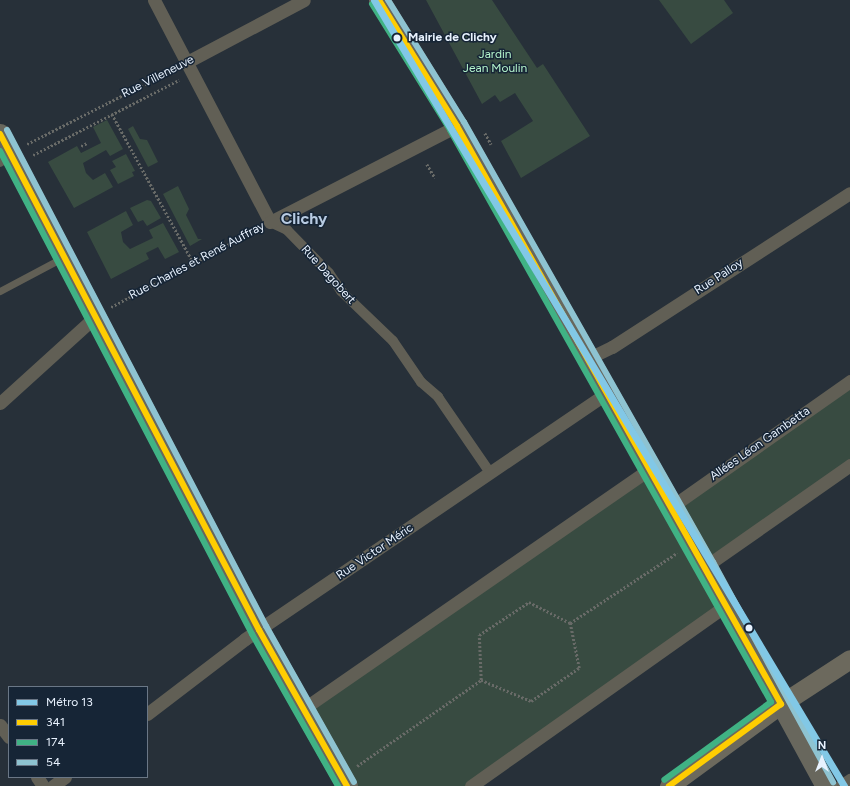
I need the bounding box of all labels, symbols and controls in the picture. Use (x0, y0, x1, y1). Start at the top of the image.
marker: Mairie de Clichy (390, 31, 404, 45)
place label: Mairie de Clichy (408, 31, 497, 45)
park label: Jardin Jean Moulin (463, 48, 527, 76)
street label: Rue Villeneuve (119, 53, 197, 101)
district label: Clichy (281, 209, 327, 229)
street label: Rue Charles et René Auffray (127, 219, 267, 303)
street label: Rue Dagobert (298, 243, 358, 307)
street label: Rue Palloy (692, 256, 746, 298)
street label: Allées Léon Gambetta (707, 404, 813, 484)
street label: Rue Victor Méric (334, 521, 416, 583)
unlabelled marker (744, 623, 754, 633)
legend (8, 686, 148, 778)
text: Métro 13 (46, 695, 93, 709)
text: 341 (46, 715, 65, 729)
text: 174 (46, 735, 65, 749)
north arrow (802, 738, 842, 778)
text: N (818, 739, 826, 752)
text: 54 (46, 755, 60, 769)

